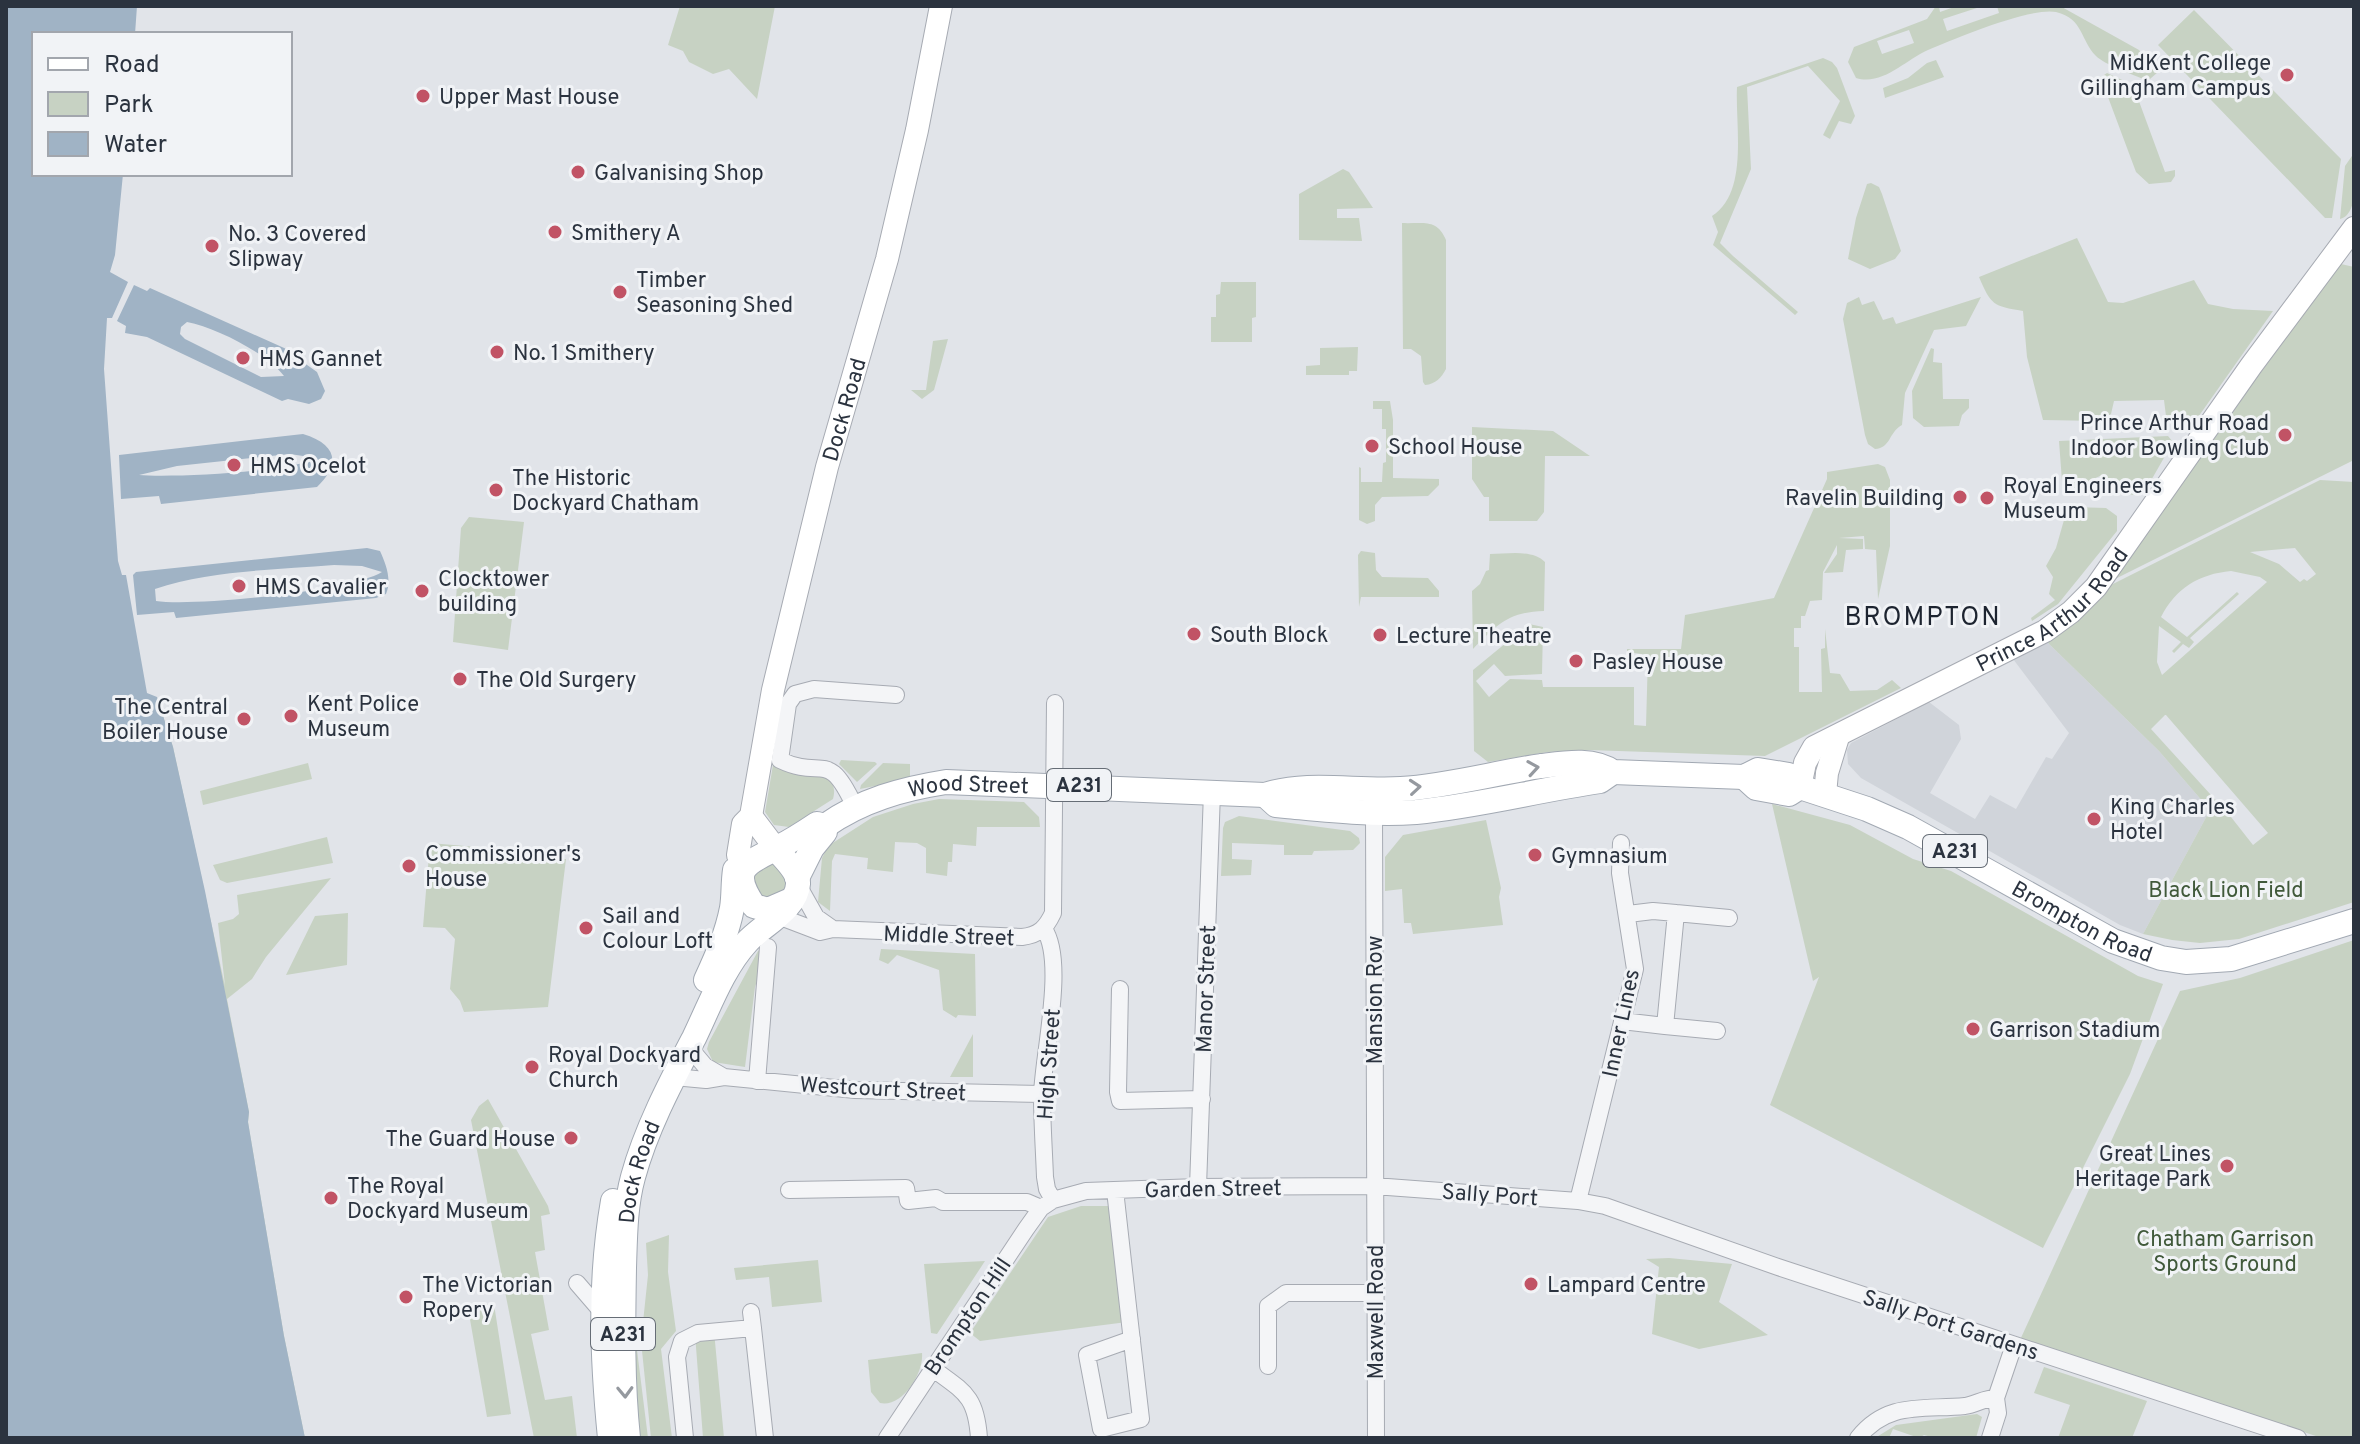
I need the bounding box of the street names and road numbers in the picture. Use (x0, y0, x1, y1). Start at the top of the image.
street label: Dock Road (818, 355, 874, 465)
street label: Prince Arthur Road (1972, 543, 2135, 679)
road number: A231 (1047, 769, 1111, 801)
street label: Wood Street (906, 770, 1029, 805)
road number: A231 (1923, 835, 1987, 867)
street label: Brompton Road (2006, 876, 2156, 970)
street label: Middle Street (883, 922, 1015, 953)
street label: Manor Street (1192, 925, 1223, 1054)
street label: Mansion Row (1363, 936, 1390, 1064)
street label: Inner Lines (1598, 967, 1647, 1080)
street label: High Street (1033, 1008, 1068, 1121)
street label: Westcourt Street (799, 1073, 967, 1108)
street label: Dock Road (615, 1117, 668, 1225)
street label: Garden Street (1144, 1176, 1282, 1205)
street label: Sally Port (1441, 1180, 1539, 1213)
street label: Maxwell Road (1364, 1245, 1391, 1379)
street label: Brompton Hill (920, 1253, 1018, 1381)
street label: Sally Port Gardens (1859, 1285, 2042, 1368)
road number: A231 (591, 1318, 655, 1350)

